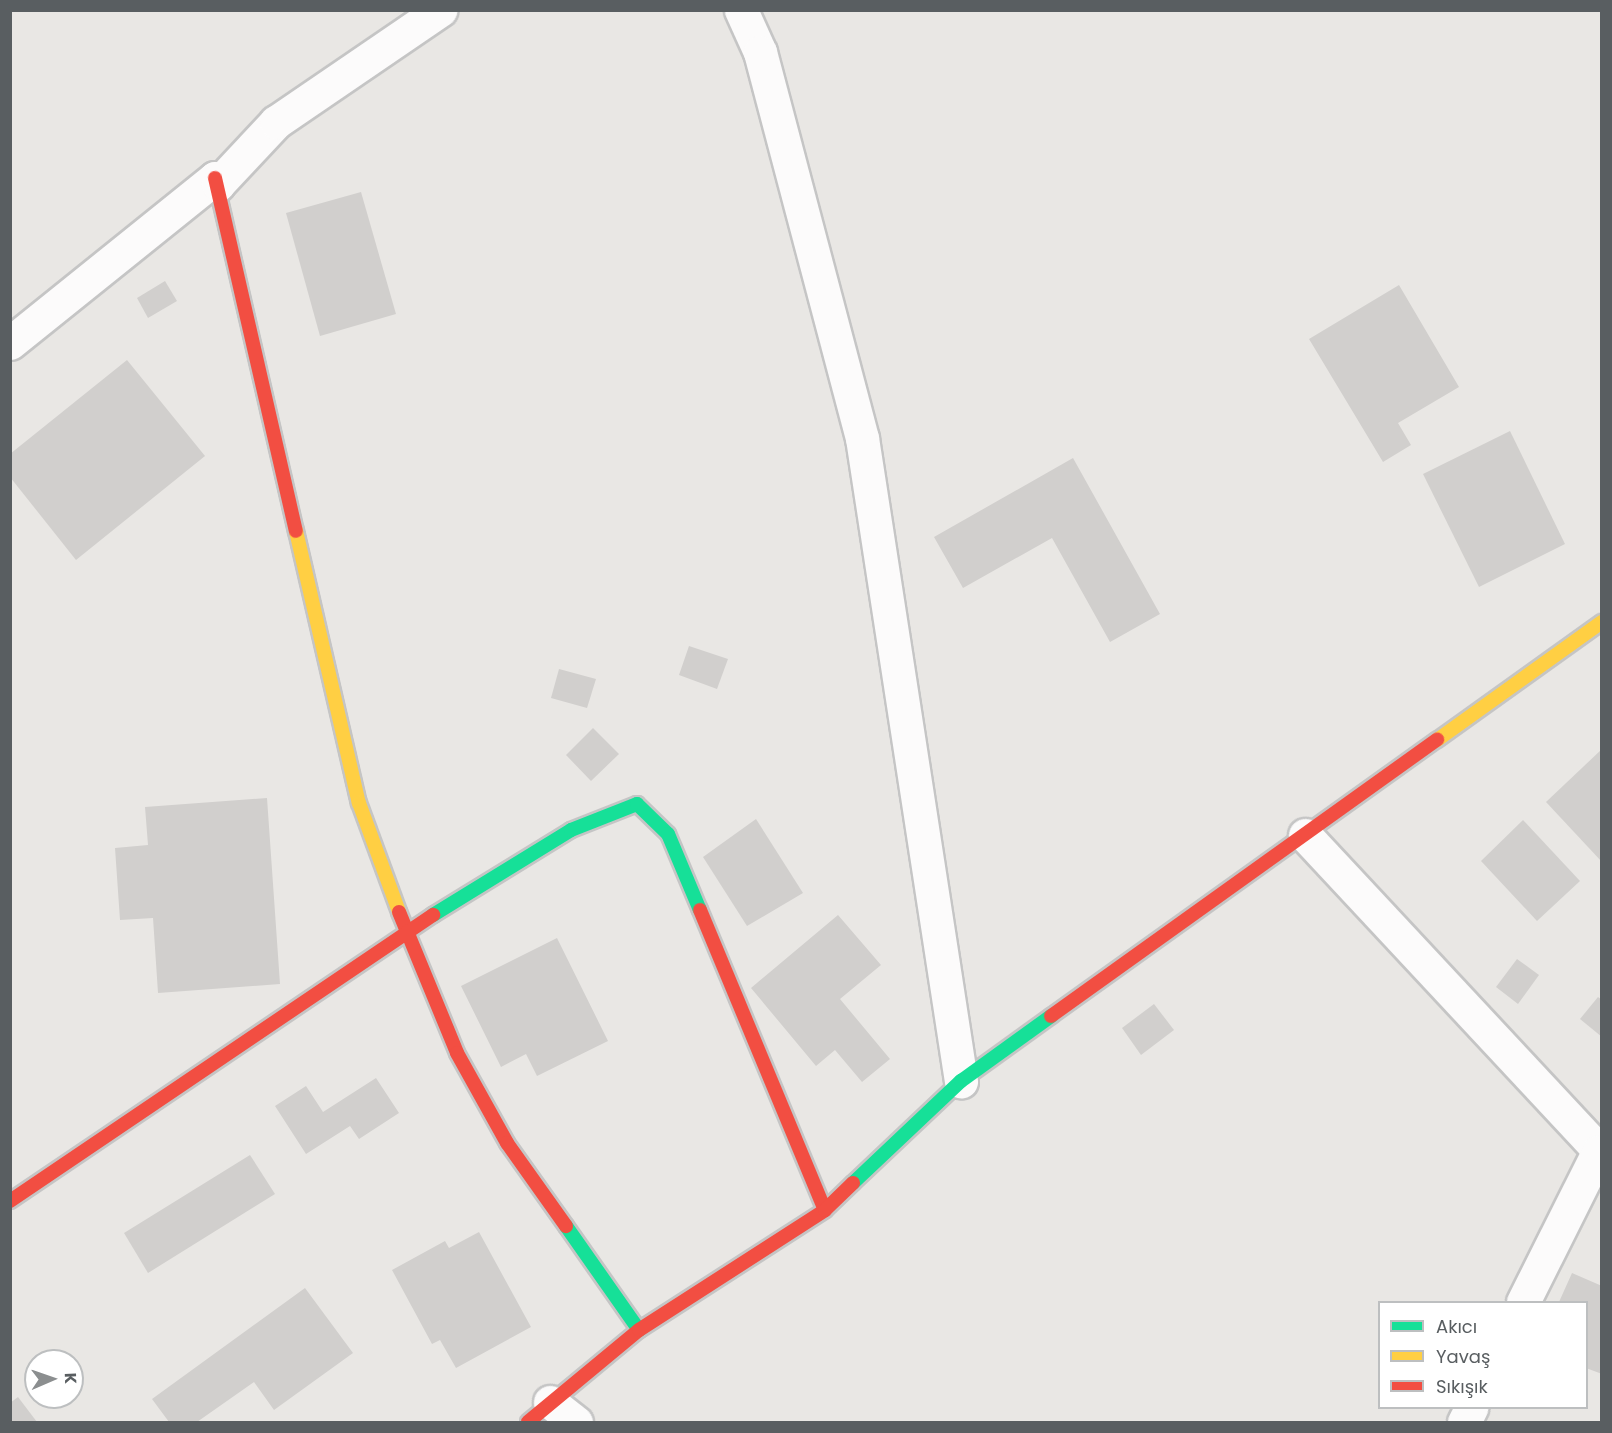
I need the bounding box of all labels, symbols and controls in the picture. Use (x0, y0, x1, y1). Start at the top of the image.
legend (1378, 1301, 1588, 1409)
text: Akıcı (1436, 1314, 1477, 1339)
text: Yavaş (1436, 1344, 1490, 1369)
north arrow (24, 1349, 84, 1409)
text: K (59, 1372, 82, 1384)
text: Sıkışık (1436, 1374, 1488, 1399)

